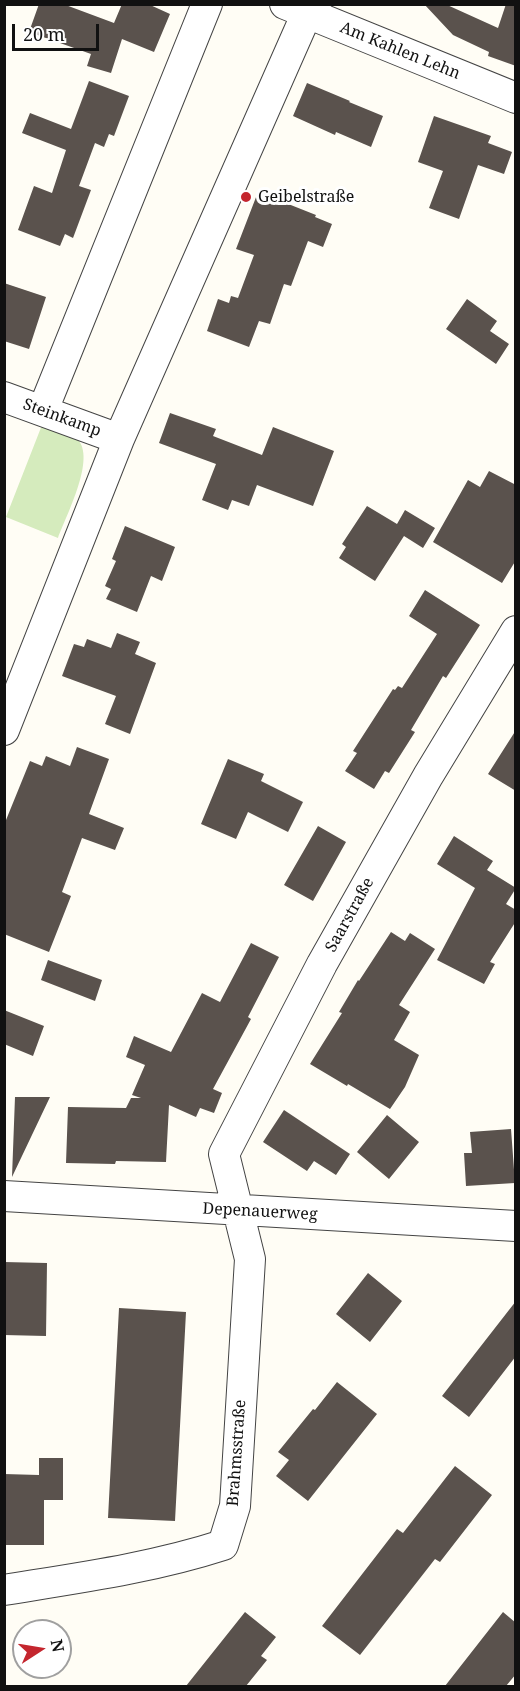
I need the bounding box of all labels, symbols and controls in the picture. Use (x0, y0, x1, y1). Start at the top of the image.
scale bar (15, 12, 102, 50)
street label: Am Kahlen Lehn (337, 18, 463, 84)
text: 20 m (23, 22, 65, 46)
place label: Geibelstraße (258, 187, 354, 207)
marker: Geibelstraße (239, 190, 253, 204)
street label: Steinkamp (20, 395, 104, 441)
street label: Saarstraße (322, 874, 378, 956)
street label: Depenauerweg (202, 1199, 318, 1225)
street label: Brahmsstraße (224, 1399, 250, 1507)
north arrow (12, 1619, 72, 1679)
text: N (46, 1637, 70, 1654)

